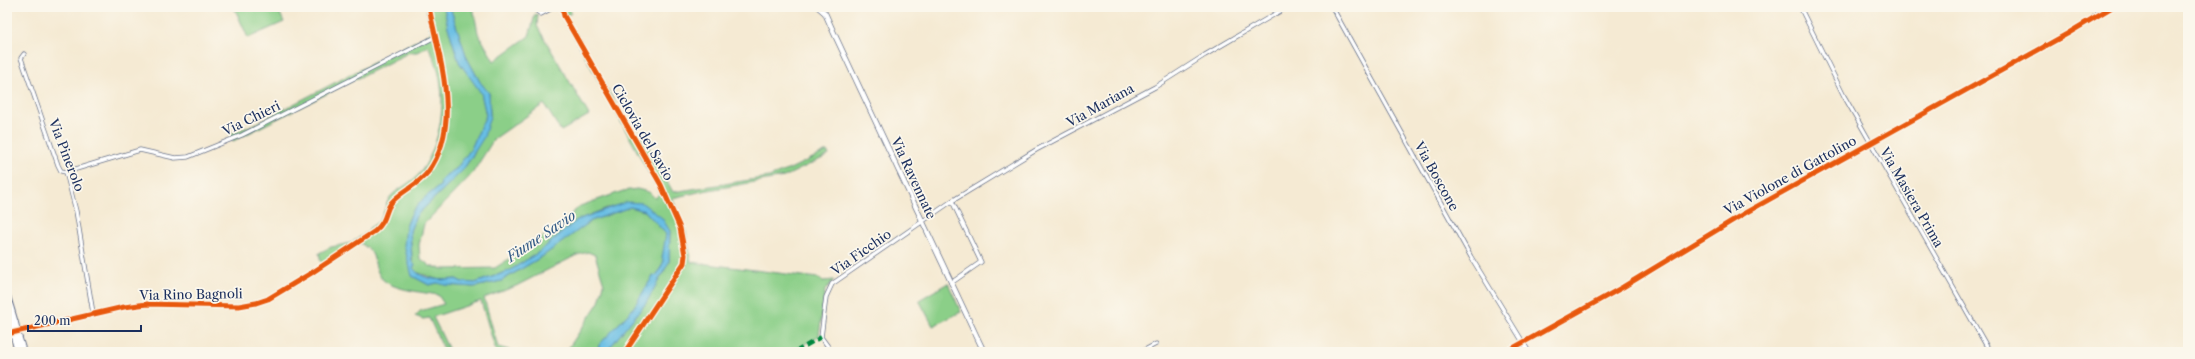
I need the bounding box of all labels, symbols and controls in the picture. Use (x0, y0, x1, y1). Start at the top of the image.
street label: Via Mariana (1063, 80, 1137, 131)
street label: Ciclovia del Savio (609, 81, 677, 183)
street label: Via Chieri (219, 97, 283, 139)
street label: Via Pinerolo (45, 115, 88, 194)
street label: Via Violone di Gattolino (1720, 132, 1859, 219)
street label: Via Ravennate (888, 134, 940, 221)
street label: Via Boscone (1411, 138, 1463, 213)
street label: Via Masiera Prima (1876, 143, 1947, 250)
water label: Fiume Savio (502, 206, 579, 266)
street label: Via Ficchio (827, 225, 894, 279)
street label: Via Rino Bagnoli (138, 285, 243, 303)
scale bar (28, 307, 141, 333)
text: 200 m (34, 313, 71, 328)

